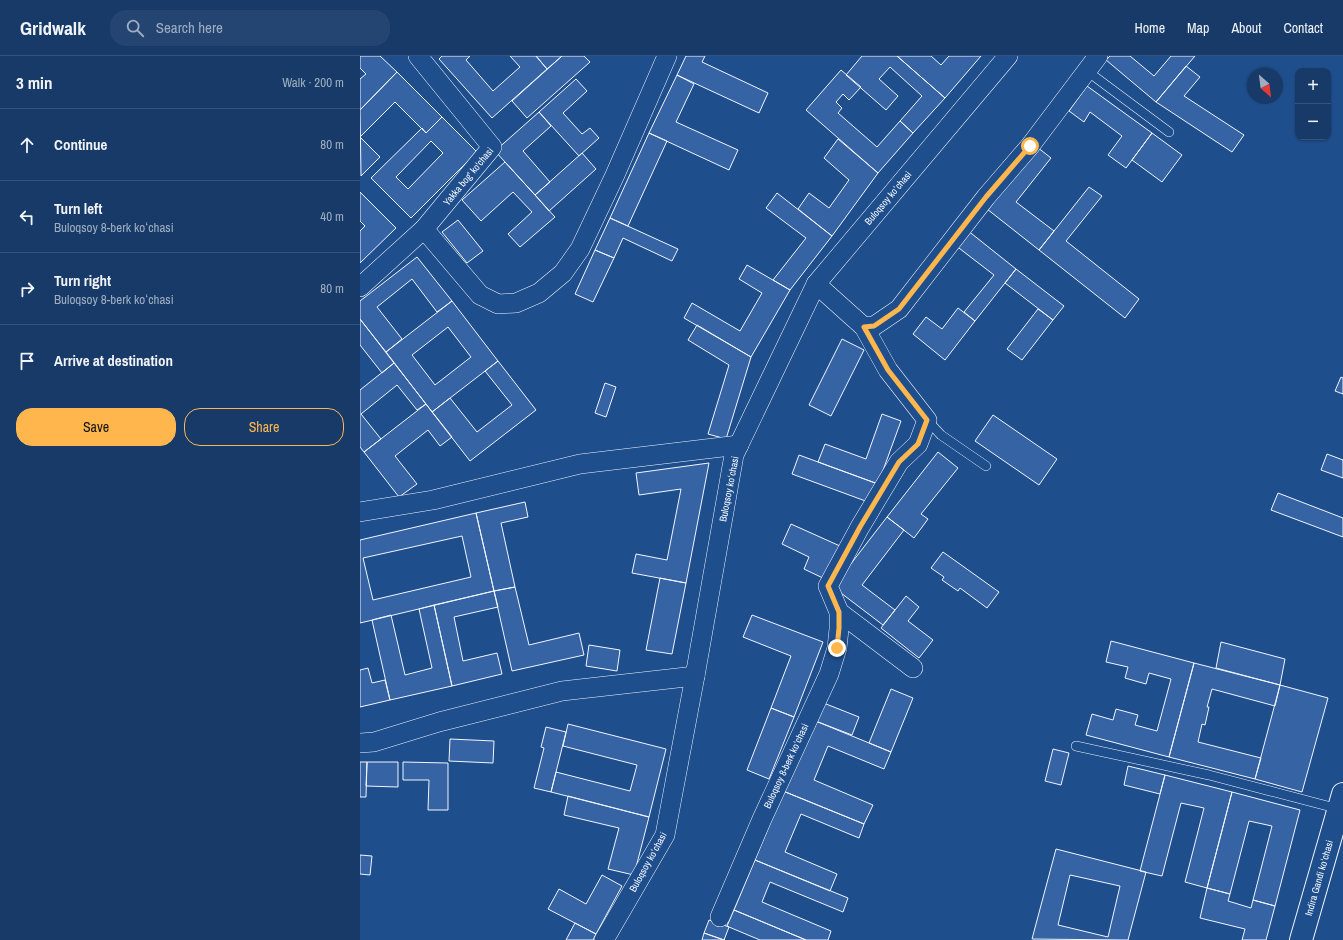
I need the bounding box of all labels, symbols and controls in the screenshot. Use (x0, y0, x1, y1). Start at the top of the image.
search box (110, 10, 390, 46)
text: Gridwalk (20, 15, 86, 41)
icon: search (124, 17, 146, 39)
text: Search here (156, 17, 223, 38)
text: Home (1134, 19, 1165, 37)
text: Map (1187, 19, 1209, 37)
text: About (1231, 19, 1261, 37)
text: Contact (1283, 19, 1323, 37)
north arrow (1247, 68, 1283, 104)
map controls (1295, 68, 1331, 140)
button: + (1295, 68, 1331, 104)
text: 3 min (16, 71, 52, 94)
text: Walk · 200 m (282, 74, 344, 91)
button: − (1295, 104, 1331, 140)
icon: ahead (16, 134, 38, 156)
text: Continue (54, 134, 107, 155)
text: 80 m (320, 136, 344, 153)
route start (1021, 137, 1039, 155)
street label: Yakka bog' ko'chasi (440, 144, 496, 208)
street label: Buloqsoy koʻchasi (862, 168, 914, 228)
text: Turn left (54, 198, 102, 219)
icon: left (16, 206, 38, 228)
text: 40 m (320, 208, 344, 225)
text: Buloqsoy 8-berk koʻchasi (54, 219, 174, 236)
text: Turn right (54, 270, 111, 291)
icon: right (16, 278, 38, 300)
text: 80 m (320, 280, 344, 297)
text: Buloqsoy 8-berk koʻchasi (54, 291, 174, 308)
icon: arrive (16, 350, 38, 372)
text: Arrive at destination (54, 350, 173, 371)
button: Save (16, 408, 176, 446)
button: Share (184, 408, 344, 446)
street label: Buloqsoy koʻchasi (716, 455, 742, 523)
route end (828, 639, 846, 657)
street label: Buloqsoy 8-berk koʻchasi (761, 722, 811, 810)
street label: Buloqsoy koʻchasi (626, 830, 670, 894)
street label: Indira Gandi koʻchasi (1302, 839, 1336, 917)

